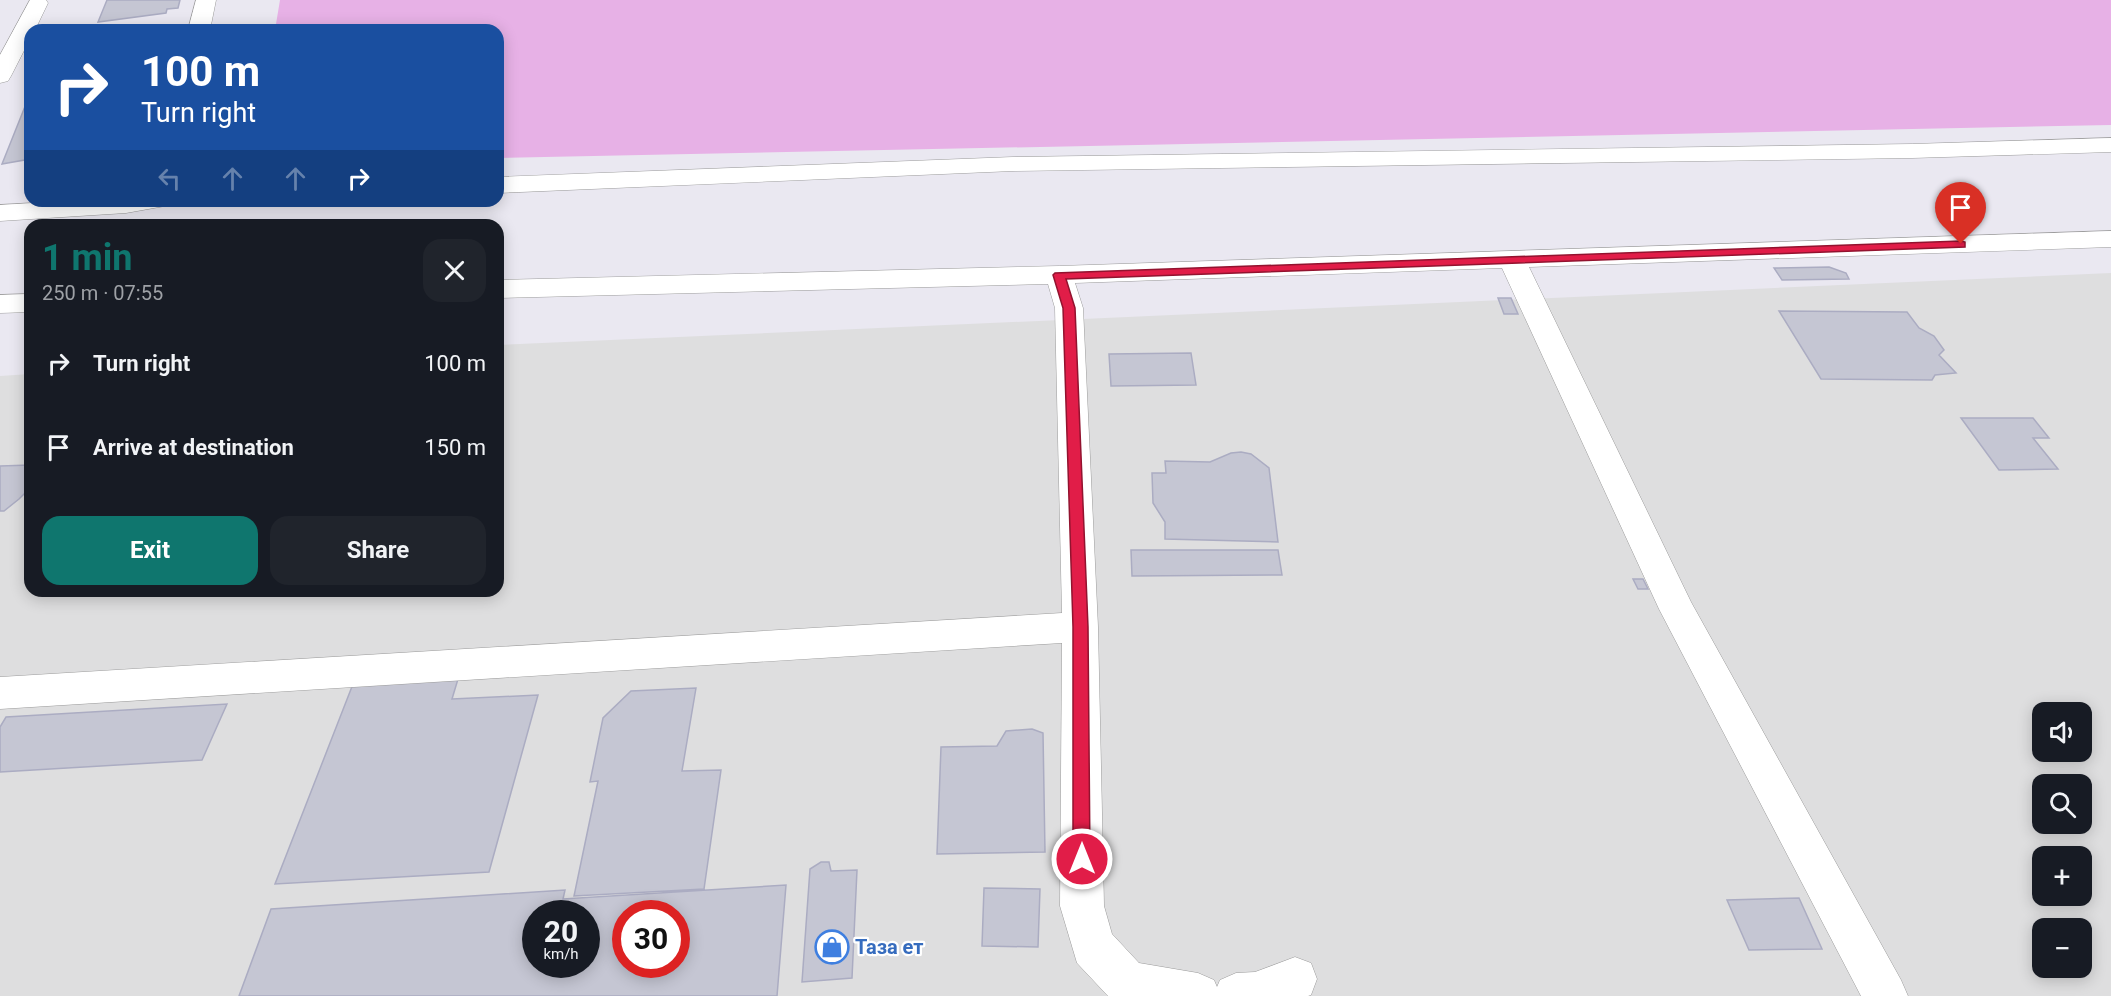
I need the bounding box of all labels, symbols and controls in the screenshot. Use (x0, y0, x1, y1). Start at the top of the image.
text: 100 m (141, 47, 260, 96)
icon: right (42, 48, 120, 126)
text: Turn right (141, 97, 256, 129)
icon: left (153, 162, 186, 195)
icon: ahead (216, 162, 249, 195)
icon: ahead (279, 162, 312, 195)
icon: right (342, 162, 375, 195)
pin (1935, 182, 1986, 244)
icon: arrive (1944, 191, 1977, 224)
text: 1 min (42, 237, 133, 279)
button: close (423, 239, 486, 302)
text: 250 m · 07:55 (42, 281, 163, 305)
icon: right (42, 347, 75, 380)
text: Turn right (93, 351, 190, 376)
text: 100 m (424, 351, 486, 376)
icon: arrive (42, 431, 75, 464)
text: Arrive at destination (93, 435, 294, 460)
text: 150 m (424, 435, 486, 460)
button: Exit (42, 516, 258, 585)
button: Share (270, 516, 486, 585)
map controls (2032, 702, 2092, 978)
button: sound (2032, 702, 2092, 762)
button: search (2032, 774, 2092, 834)
position arrow (1050, 827, 1114, 891)
button: + (2032, 846, 2092, 906)
speed limit sign: 30 (612, 900, 690, 978)
text: 20 (544, 914, 578, 949)
button: − (2032, 918, 2092, 978)
shop icon: Таза ет (814, 929, 850, 965)
place label: Таза ет (855, 935, 923, 959)
text: km/h (543, 945, 579, 963)

